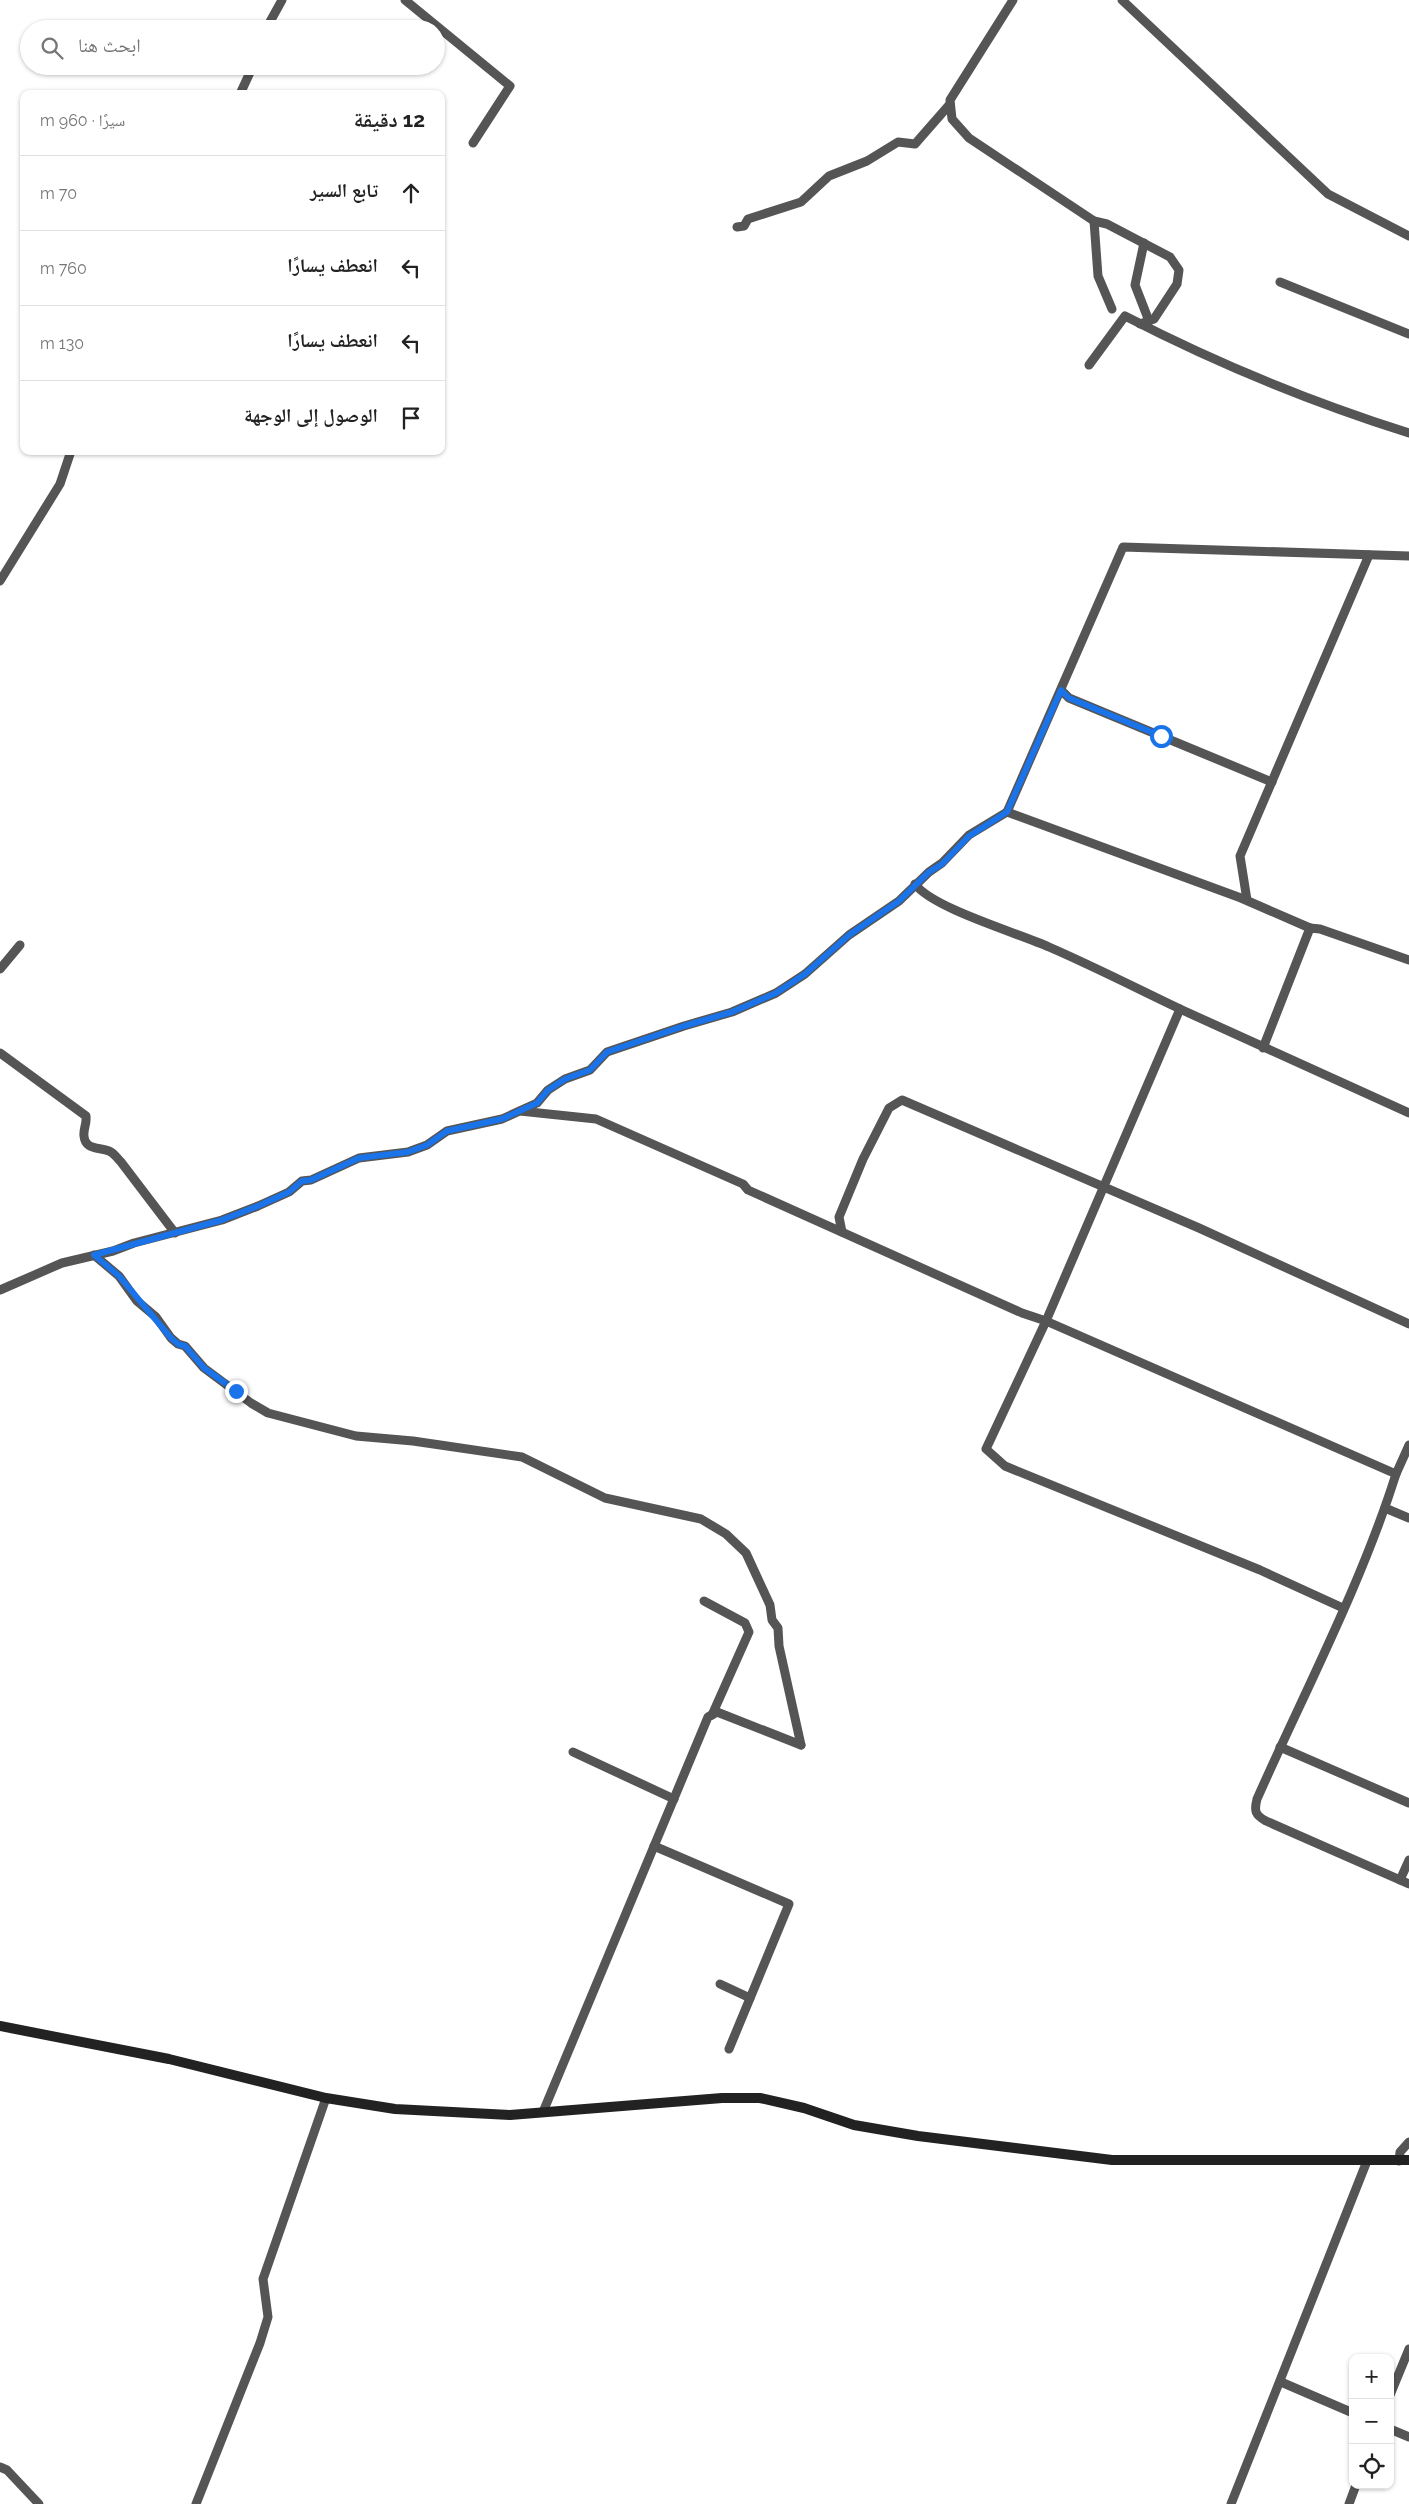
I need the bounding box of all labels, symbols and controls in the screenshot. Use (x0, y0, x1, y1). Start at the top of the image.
search box (20, 20, 445, 75)
icon: search (38, 34, 66, 62)
text: ابحث هنا (78, 34, 141, 56)
text: 12 دقيقة (354, 107, 425, 132)
text: سيرًا · 960 m (40, 111, 125, 130)
text: تابع السير (310, 179, 378, 201)
icon: ahead (397, 179, 425, 207)
text: 70 m (40, 184, 77, 203)
text: انعطف يسارًا (287, 254, 378, 276)
icon: left (397, 254, 425, 282)
text: 760 m (40, 259, 87, 278)
text: انعطف يسارًا (287, 329, 378, 351)
icon: left (397, 329, 425, 357)
text: 130 m (40, 334, 84, 353)
text: الوصول إلى الوجهة (244, 404, 378, 426)
icon: arrive (397, 404, 425, 432)
route start (1150, 725, 1173, 748)
route end (225, 1380, 248, 1403)
map controls (1349, 2354, 1394, 2489)
button: + (1349, 2354, 1394, 2399)
button: − (1349, 2399, 1394, 2444)
button: locate (1349, 2444, 1394, 2489)

